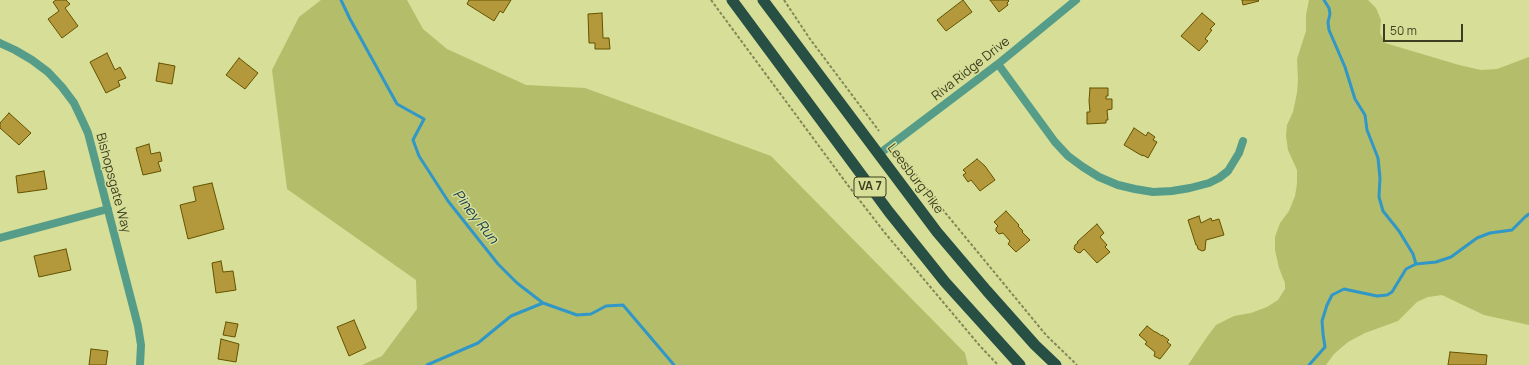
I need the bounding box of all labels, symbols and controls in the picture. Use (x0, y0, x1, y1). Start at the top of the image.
scale bar (1385, 16, 1465, 42)
text: 50 m (1390, 22, 1417, 39)
street label: Riva Ridge Drive (929, 34, 1013, 104)
street label: Bishopsgate Way (92, 131, 134, 235)
street label: Leesburg Pike (884, 141, 946, 217)
road number: VA 7 (854, 177, 886, 197)
water label: Piney Run (449, 187, 501, 247)

